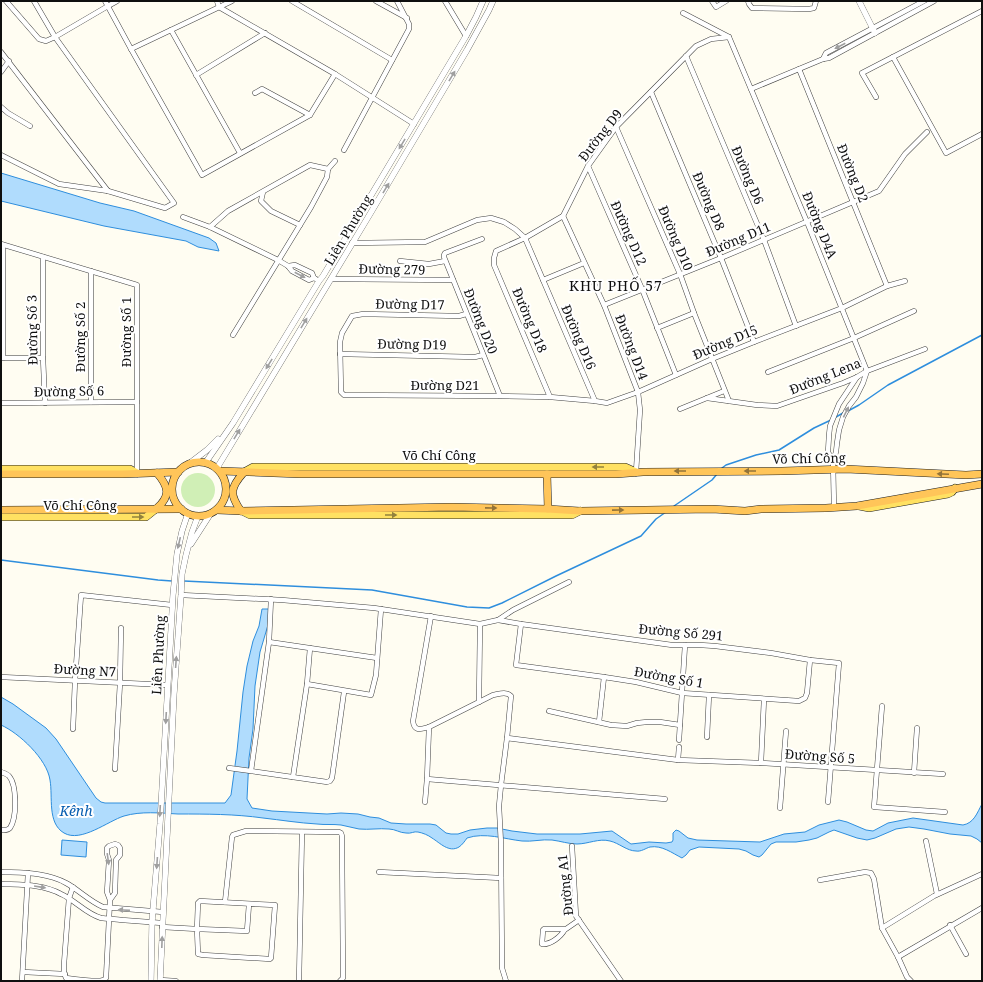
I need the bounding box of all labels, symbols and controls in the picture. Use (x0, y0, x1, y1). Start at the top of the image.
one-way arrow (834, 43, 846, 49)
one-way arrow (448, 70, 455, 82)
street label: Đường D9 (574, 105, 626, 165)
one-way arrow (398, 138, 405, 150)
street label: Đường D2 (833, 141, 873, 205)
street label: Đường D6 (728, 143, 768, 207)
street label: Đường D8 (689, 169, 729, 233)
one-way arrow (382, 182, 389, 194)
street label: Đường D4A (798, 189, 842, 262)
street label: Liên Phường (320, 191, 376, 269)
street label: Đường D12 (607, 198, 651, 268)
street label: Đường D10 (654, 203, 698, 273)
street label: Đường D11 (703, 217, 773, 261)
street label: Đường 279 (358, 259, 426, 279)
one-way arrow (294, 272, 306, 278)
district label: KHU PHỐ 57 (569, 276, 663, 295)
street label: Đường D18 (508, 285, 552, 355)
street label: Đường D20 (460, 286, 502, 356)
street label: Đường D17 (375, 294, 445, 314)
street label: Đường Số 3 (22, 295, 42, 365)
street label: Đường Số 1 (117, 297, 135, 367)
street label: Đường Số 2 (71, 302, 89, 372)
street label: Đường D16 (557, 302, 601, 372)
street label: Đường D14 (611, 312, 653, 383)
one-way arrow (301, 317, 308, 329)
street label: Đường D15 (690, 320, 760, 364)
street label: Đường D19 (377, 334, 447, 354)
street label: Đường Lena (786, 353, 864, 399)
one-way arrow (266, 358, 273, 369)
street label: Đường D21 (410, 376, 480, 394)
street label: Đường Số 6 (34, 381, 104, 401)
one-way arrow (842, 407, 849, 418)
one-way arrow (233, 429, 241, 439)
street label: Võ Chí Công (402, 446, 476, 464)
street label: Võ Chí Công (772, 448, 846, 468)
one-way arrow (591, 464, 604, 470)
one-way arrow (673, 468, 686, 474)
one-way arrow (743, 468, 756, 474)
one-way arrow (937, 470, 949, 477)
street label: Võ Chí Công (43, 496, 117, 514)
one-way arrow (485, 505, 498, 511)
one-way arrow (612, 507, 625, 513)
one-way arrow (385, 512, 398, 518)
one-way arrow (132, 514, 145, 520)
one-way arrow (176, 538, 182, 550)
street label: Liên Phường (147, 615, 169, 695)
street label: Đường Số 291 (638, 619, 724, 645)
one-way arrow (172, 656, 179, 668)
street label: Đường N7 (53, 659, 117, 681)
street label: Đường Số 1 (633, 662, 705, 692)
one-way arrow (162, 712, 169, 724)
street label: Đường Số 5 (784, 745, 856, 767)
water label: Kênh (58, 801, 93, 820)
one-way arrow (157, 805, 164, 817)
one-way arrow (105, 852, 111, 865)
street label: Đường A1 (553, 853, 577, 917)
one-way arrow (153, 857, 160, 869)
one-way arrow (34, 884, 46, 890)
one-way arrow (118, 906, 130, 913)
one-way arrow (158, 936, 165, 948)

